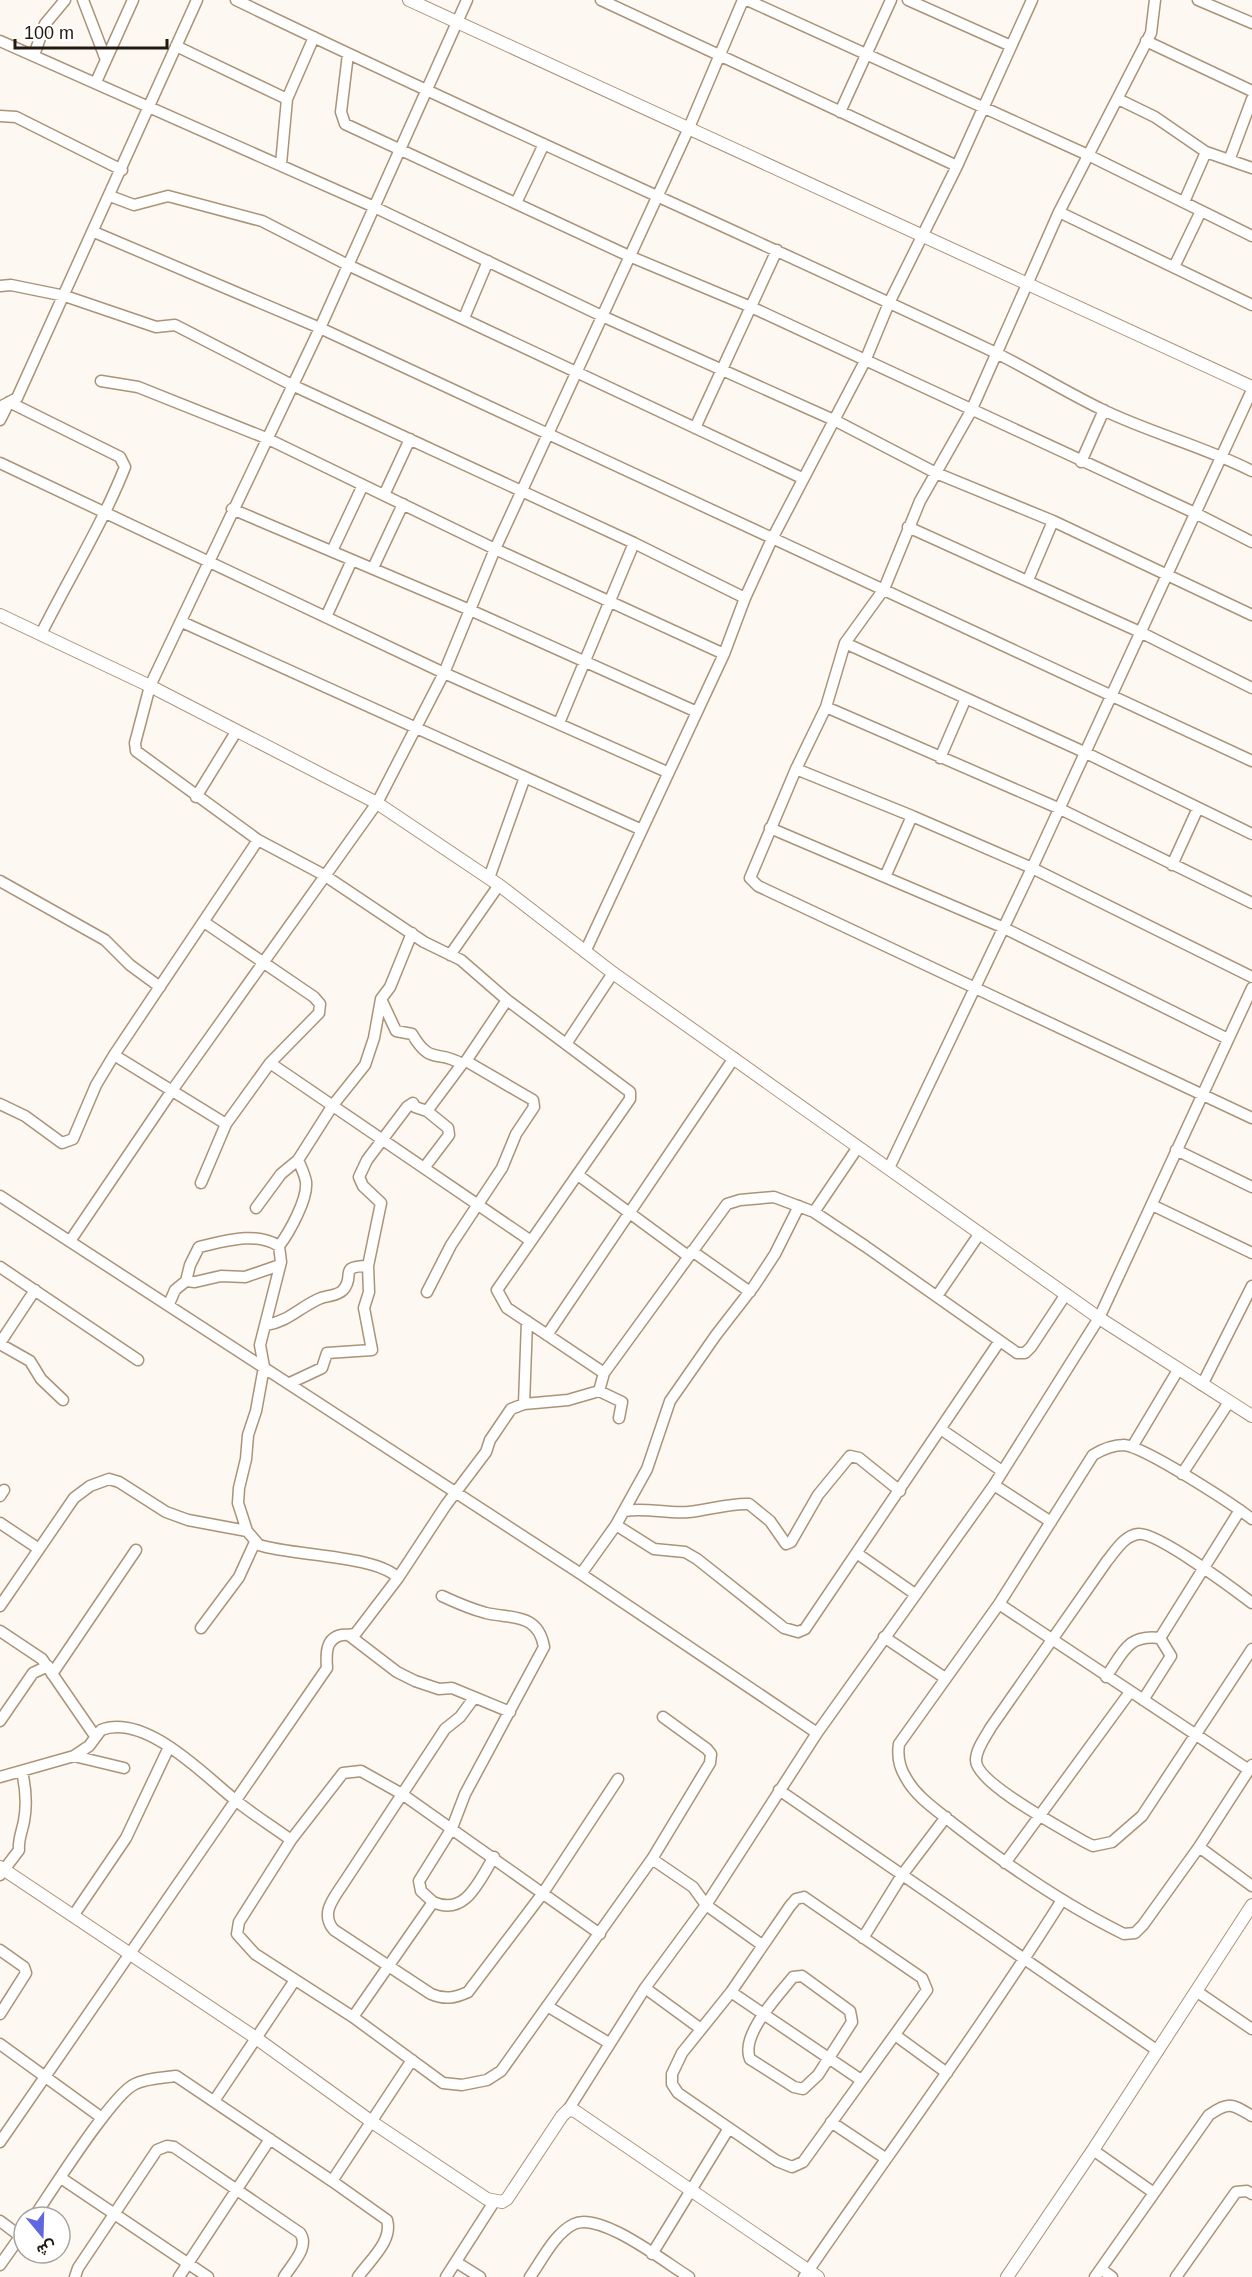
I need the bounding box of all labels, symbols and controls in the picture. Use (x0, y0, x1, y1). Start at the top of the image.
scale bar (15, 12, 166, 50)
text: 100 m (24, 23, 74, 43)
north arrow (12, 2205, 72, 2265)
text: ش (35, 2237, 59, 2260)

